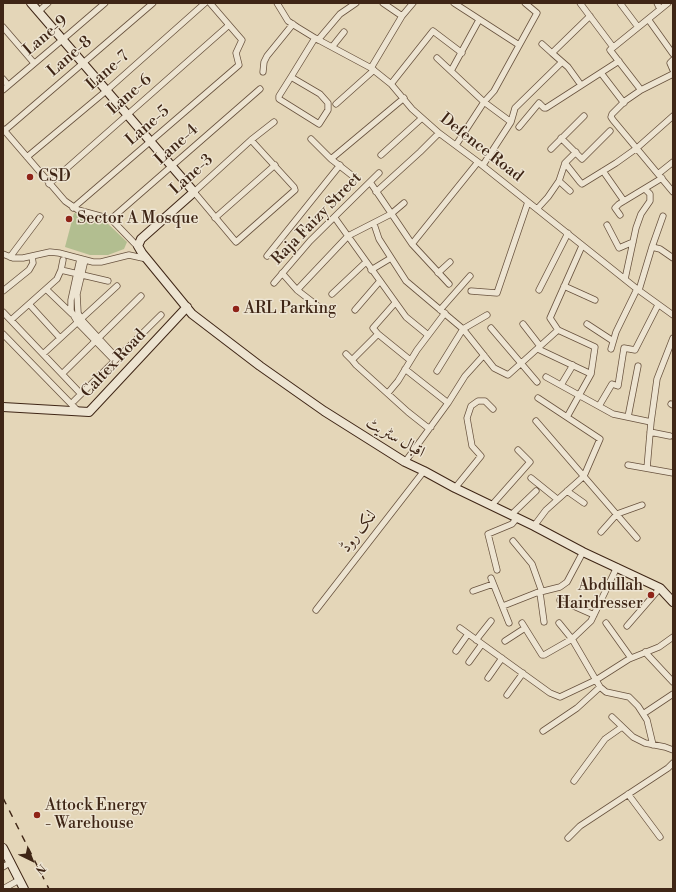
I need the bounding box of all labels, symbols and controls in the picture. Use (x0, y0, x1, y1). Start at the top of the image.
street label: Lane-9 (20, 12, 72, 60)
street label: Lane-8 (44, 33, 96, 81)
street label: Lane-7 (83, 47, 133, 95)
street label: Lane-6 (104, 71, 156, 119)
street label: Lane-5 (122, 102, 174, 150)
street label: Defence Road (436, 110, 526, 186)
street label: Lane-4 (151, 120, 203, 170)
street label: Lane-3 (166, 151, 218, 199)
place label: CSD (38, 167, 71, 187)
street label: Raja Faizy Street (268, 169, 366, 269)
marker: CSD (25, 172, 35, 182)
place label: Sector A Mosque (77, 209, 199, 229)
marker: Sector A Mosque (64, 214, 74, 224)
place label: ARL Parking (244, 299, 336, 319)
marker: ARL Parking (231, 304, 241, 314)
street label: Caltex Road (78, 326, 150, 402)
street label: اقبال سٹریٹ (362, 413, 428, 463)
street label: لنک روڈ (337, 507, 381, 557)
place label: Abdullah Hairdresser (557, 576, 643, 614)
marker: Abdullah Hairdresser (646, 590, 656, 600)
place label: Attock Energy - Warehouse (45, 796, 147, 834)
marker: Attock Energy - Warehouse (32, 810, 42, 820)
north arrow (12, 840, 52, 880)
text: N (32, 861, 48, 877)

